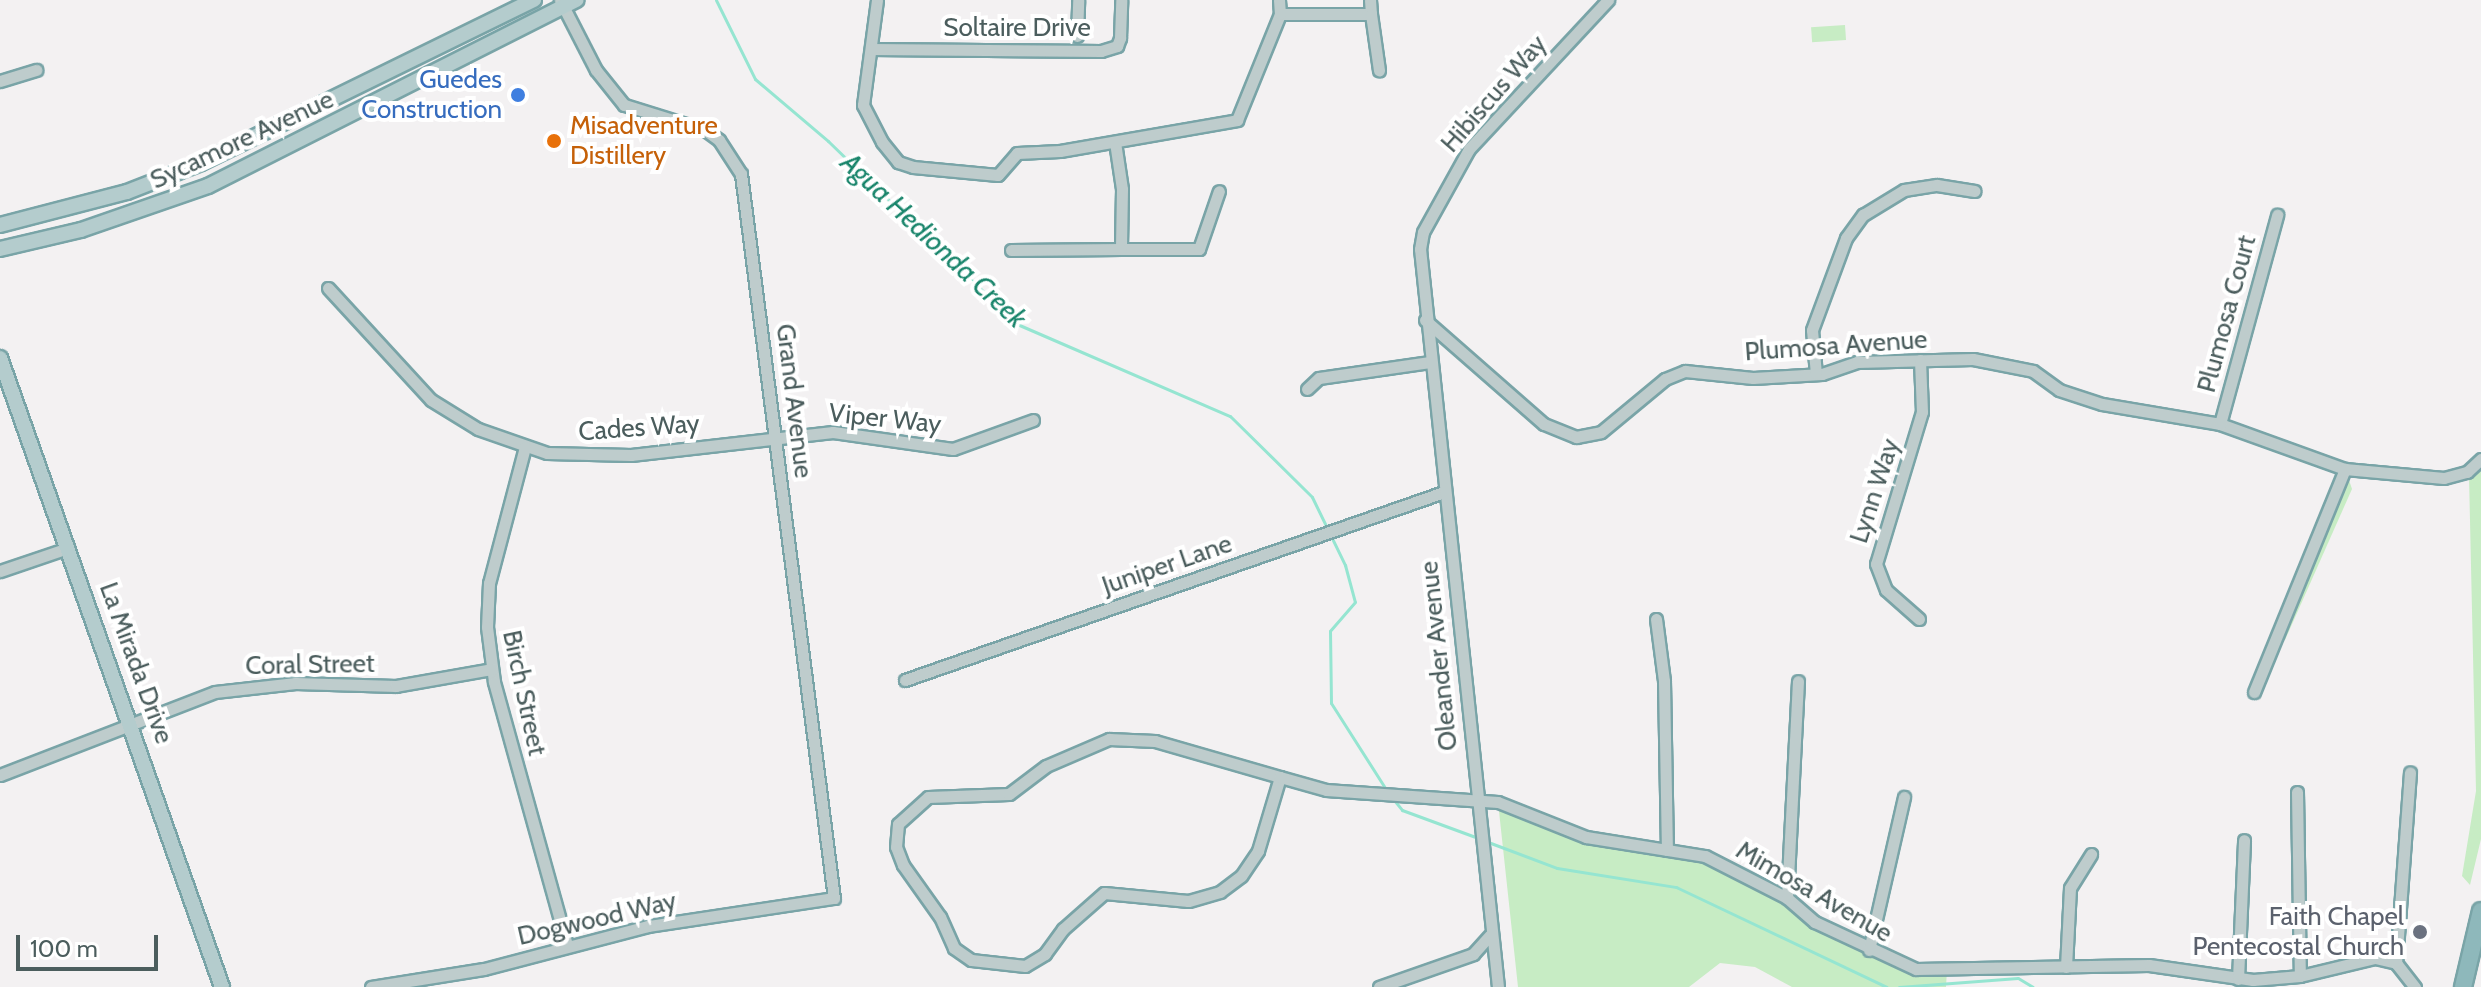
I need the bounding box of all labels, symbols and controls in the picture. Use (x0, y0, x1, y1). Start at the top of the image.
street label: Soltaire Drive (943, 12, 1091, 44)
street label: Hibiscus Way (1435, 29, 1553, 159)
place label: Guedes Construction (361, 64, 502, 126)
street label: Sycamore Avenue (145, 84, 339, 196)
marker: Guedes Construction (509, 86, 527, 104)
place label: Misadventure Distillery (570, 110, 718, 172)
marker: Misadventure Distillery (545, 132, 563, 150)
water label: Agua Hedionda Creek (834, 145, 1034, 335)
street label: Plumosa Court (2191, 232, 2263, 396)
street label: Grand Avenue (769, 322, 819, 480)
street label: Plumosa Avenue (1744, 324, 1928, 368)
street label: Viper Way (827, 398, 943, 440)
street label: Cades Way (577, 408, 701, 448)
street label: Lynn Way (1844, 435, 1906, 547)
street label: Juniper Lane (1098, 528, 1236, 602)
street label: Oleander Avenue (1414, 560, 1464, 752)
street label: La Mirada Drive (92, 578, 180, 748)
street label: Birch Street (496, 627, 552, 759)
street label: Coral Street (245, 648, 375, 682)
street label: Mimosa Avenue (1730, 835, 1898, 949)
street label: Dogwood Way (514, 886, 680, 952)
place label: Faith Chapel Pentecostal Church (2192, 901, 2404, 962)
scale bar (20, 919, 162, 969)
marker: Faith Chapel Pentecostal Church (2411, 923, 2429, 941)
text: 100 m (30, 934, 98, 963)

